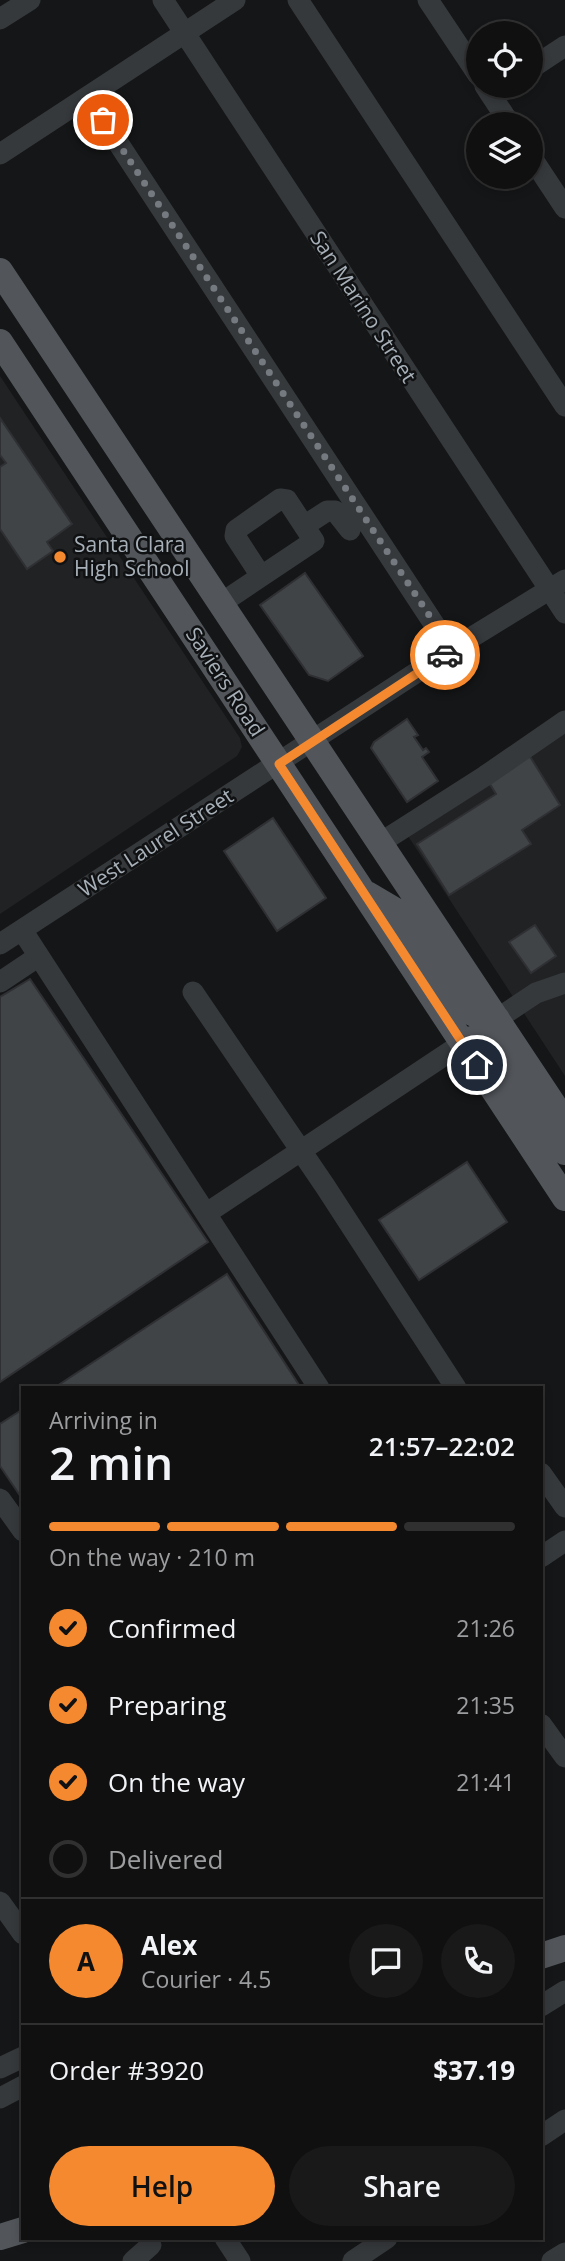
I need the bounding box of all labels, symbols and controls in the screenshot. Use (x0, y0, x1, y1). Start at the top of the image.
map controls (466, 21, 543, 189)
button: locate (466, 21, 543, 98)
pin (73, 90, 133, 150)
icon: bag (84, 101, 122, 139)
button: layers (466, 112, 543, 189)
street label: San Marino Street (304, 225, 423, 388)
place label: Santa Clara High School (74, 530, 190, 582)
marker: Santa Clara High School (52, 549, 68, 565)
courier (410, 620, 480, 690)
street label: Saviers Road (180, 621, 272, 741)
icon: car (426, 636, 464, 674)
street label: West Laurel Street (73, 782, 238, 903)
pin (447, 1035, 507, 1095)
icon: home (458, 1046, 496, 1084)
text: Arriving in (49, 1404, 158, 1436)
text: 21:57–22:02 (369, 1428, 515, 1464)
text: 2 min (49, 1431, 173, 1493)
text: On the way · 210 m (49, 1541, 255, 1573)
icon: check (49, 1609, 87, 1647)
text: Confirmed (108, 1610, 236, 1646)
text: 21:26 (456, 1612, 515, 1644)
icon: check (49, 1686, 87, 1724)
text: Preparing (108, 1687, 226, 1723)
text: 21:35 (456, 1689, 515, 1721)
icon: check (49, 1763, 87, 1801)
text: On the way (108, 1764, 245, 1800)
text: 21:41 (456, 1766, 515, 1798)
text: Delivered (108, 1841, 223, 1877)
button: chat (349, 1924, 423, 1998)
button: phone (441, 1924, 515, 1998)
text: Alex (141, 1927, 197, 1963)
text: A (77, 1943, 95, 1979)
text: Courier · 4.5 (141, 1963, 271, 1995)
text: Order #3920 (49, 2052, 204, 2088)
text: $37.19 (433, 2052, 515, 2088)
button: Help (49, 2146, 275, 2226)
button: Share (289, 2146, 515, 2226)

